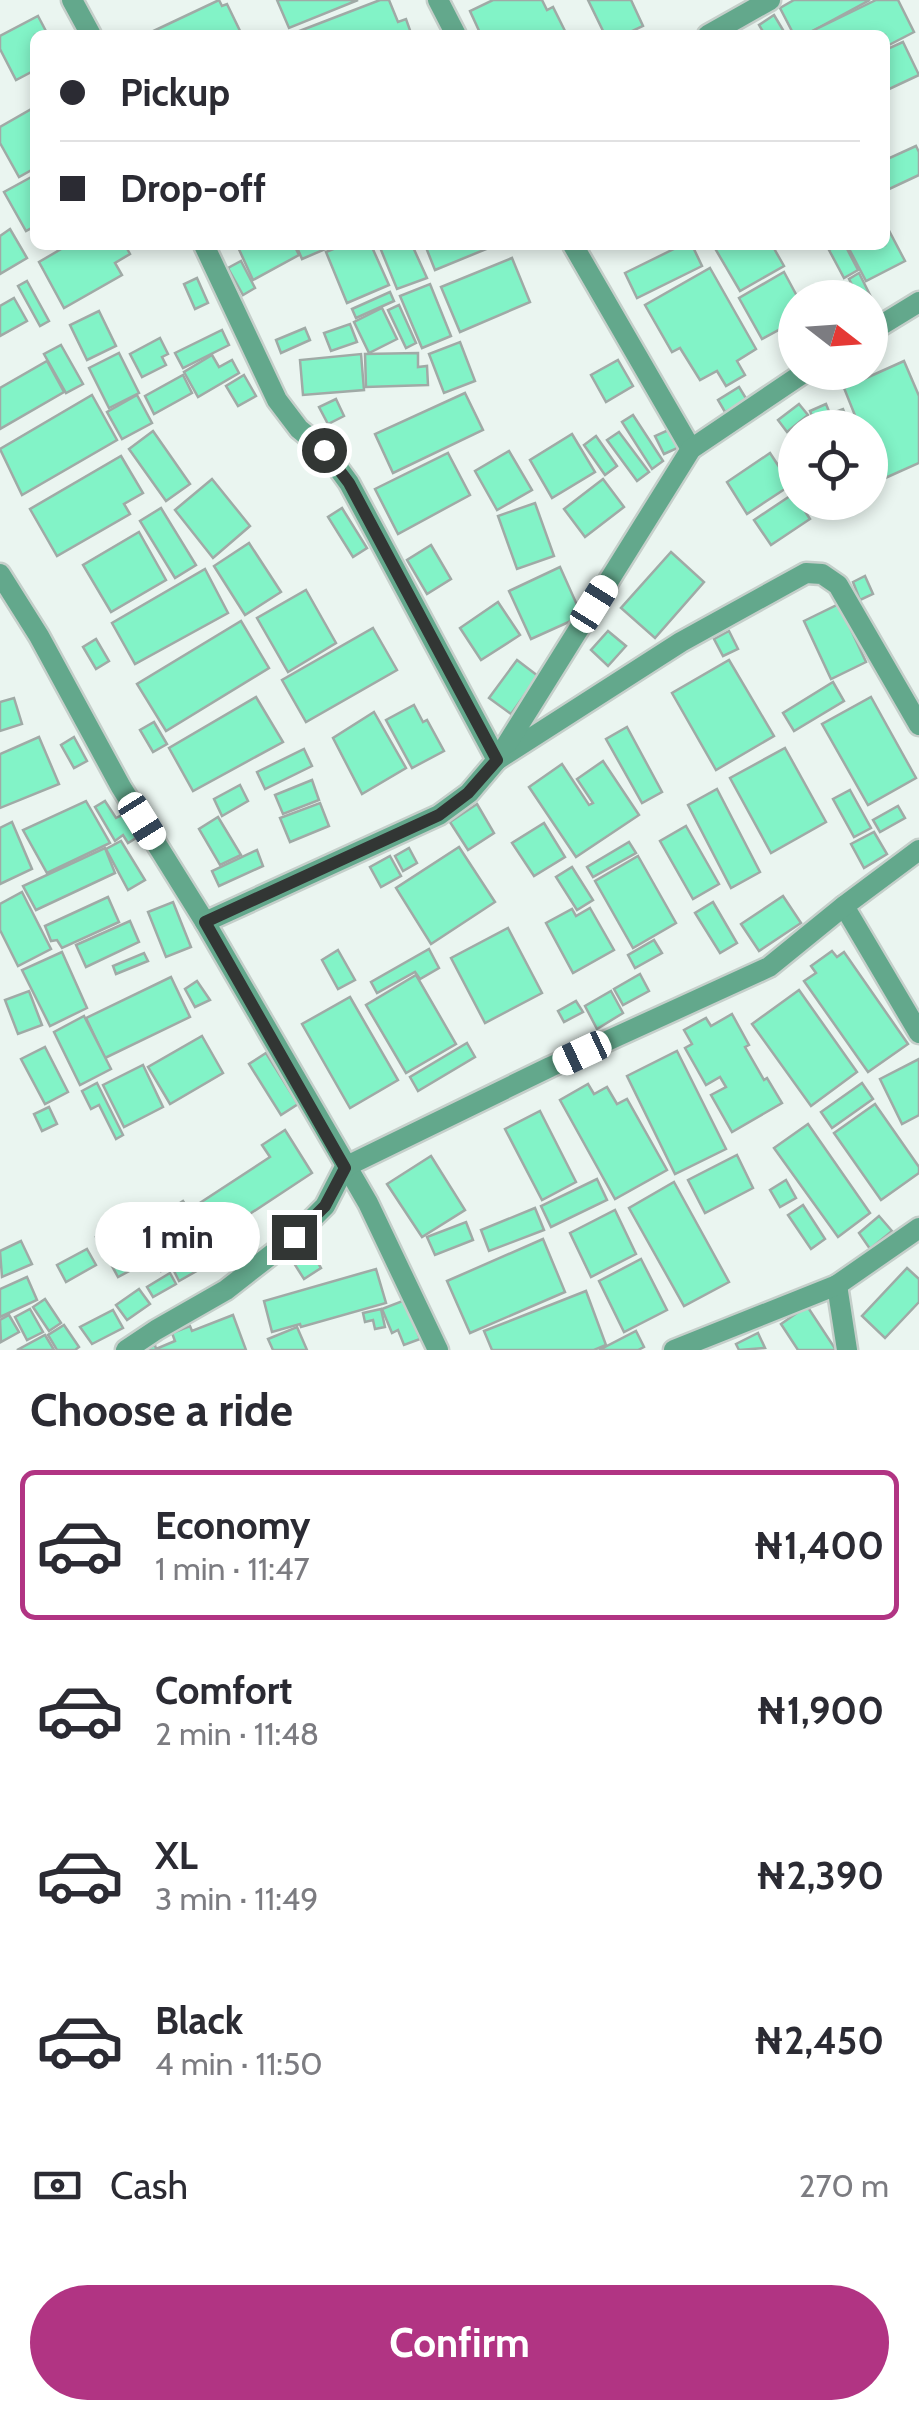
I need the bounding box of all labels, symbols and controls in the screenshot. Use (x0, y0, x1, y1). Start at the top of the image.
text: Pickup (120, 69, 230, 116)
text: Drop-off (120, 165, 266, 212)
north arrow (778, 280, 888, 390)
map controls (778, 280, 888, 520)
button: locate (778, 410, 888, 520)
route start (302, 428, 347, 473)
car (565, 571, 623, 637)
car (113, 788, 171, 854)
car (548, 1027, 616, 1079)
callout: 1 min (94, 1202, 259, 1272)
route end (272, 1215, 317, 1260)
text: 1 min (141, 1217, 214, 1256)
text: Choose a ride (30, 1383, 293, 1437)
icon: car (35, 1500, 125, 1590)
text: Economy (155, 1502, 310, 1549)
text: ₦1,400 (753, 1522, 884, 1569)
text: 1 min · 11:47 (155, 1549, 310, 1588)
icon: car (35, 1665, 125, 1755)
text: Comfort (155, 1667, 292, 1714)
text: ₦1,900 (756, 1687, 884, 1734)
text: 2 min · 11:48 (155, 1714, 319, 1753)
icon: car (35, 1830, 125, 1920)
text: XL (155, 1832, 198, 1879)
text: ₦2,390 (756, 1852, 884, 1899)
text: 3 min · 11:49 (155, 1879, 318, 1918)
icon: car (35, 1995, 125, 2085)
text: Black (155, 1997, 243, 2044)
text: ₦2,450 (754, 2017, 884, 2064)
text: 4 min · 11:50 (155, 2044, 323, 2083)
icon: cash (30, 2158, 85, 2213)
text: Cash (110, 2162, 188, 2209)
text: 270 m (799, 2166, 889, 2205)
button: Confirm (30, 2285, 889, 2400)

